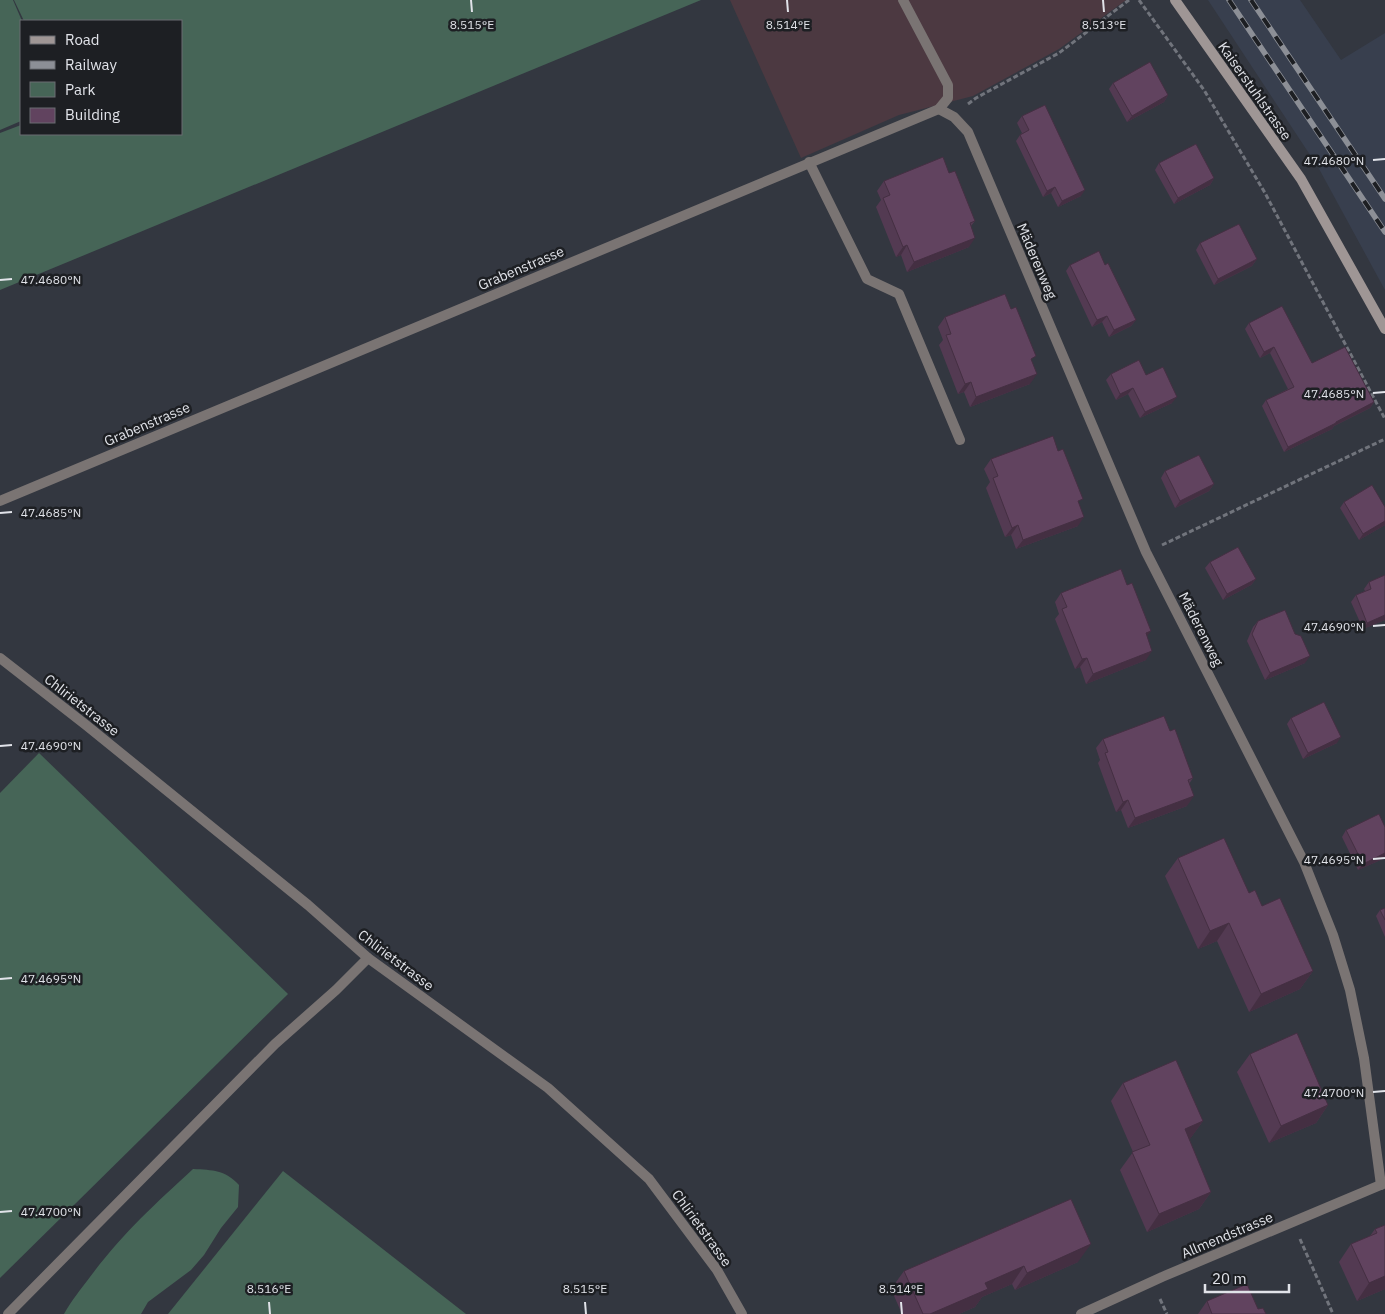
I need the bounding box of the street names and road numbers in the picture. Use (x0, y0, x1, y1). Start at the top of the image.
street label: Kaiserstuhlstrasse (1214, 38, 1296, 144)
street label: Mäderenweg (1013, 220, 1061, 302)
street label: Grabenstrasse (475, 242, 567, 294)
street label: Grabenstrasse (101, 398, 193, 450)
street label: Mäderenweg (1175, 589, 1228, 670)
street label: Chlirietstrasse (41, 670, 123, 740)
street label: Chlirietstrasse (354, 926, 438, 995)
street label: Chlirietstrasse (668, 1186, 736, 1270)
street label: Allmendstrasse (1178, 1207, 1276, 1262)

